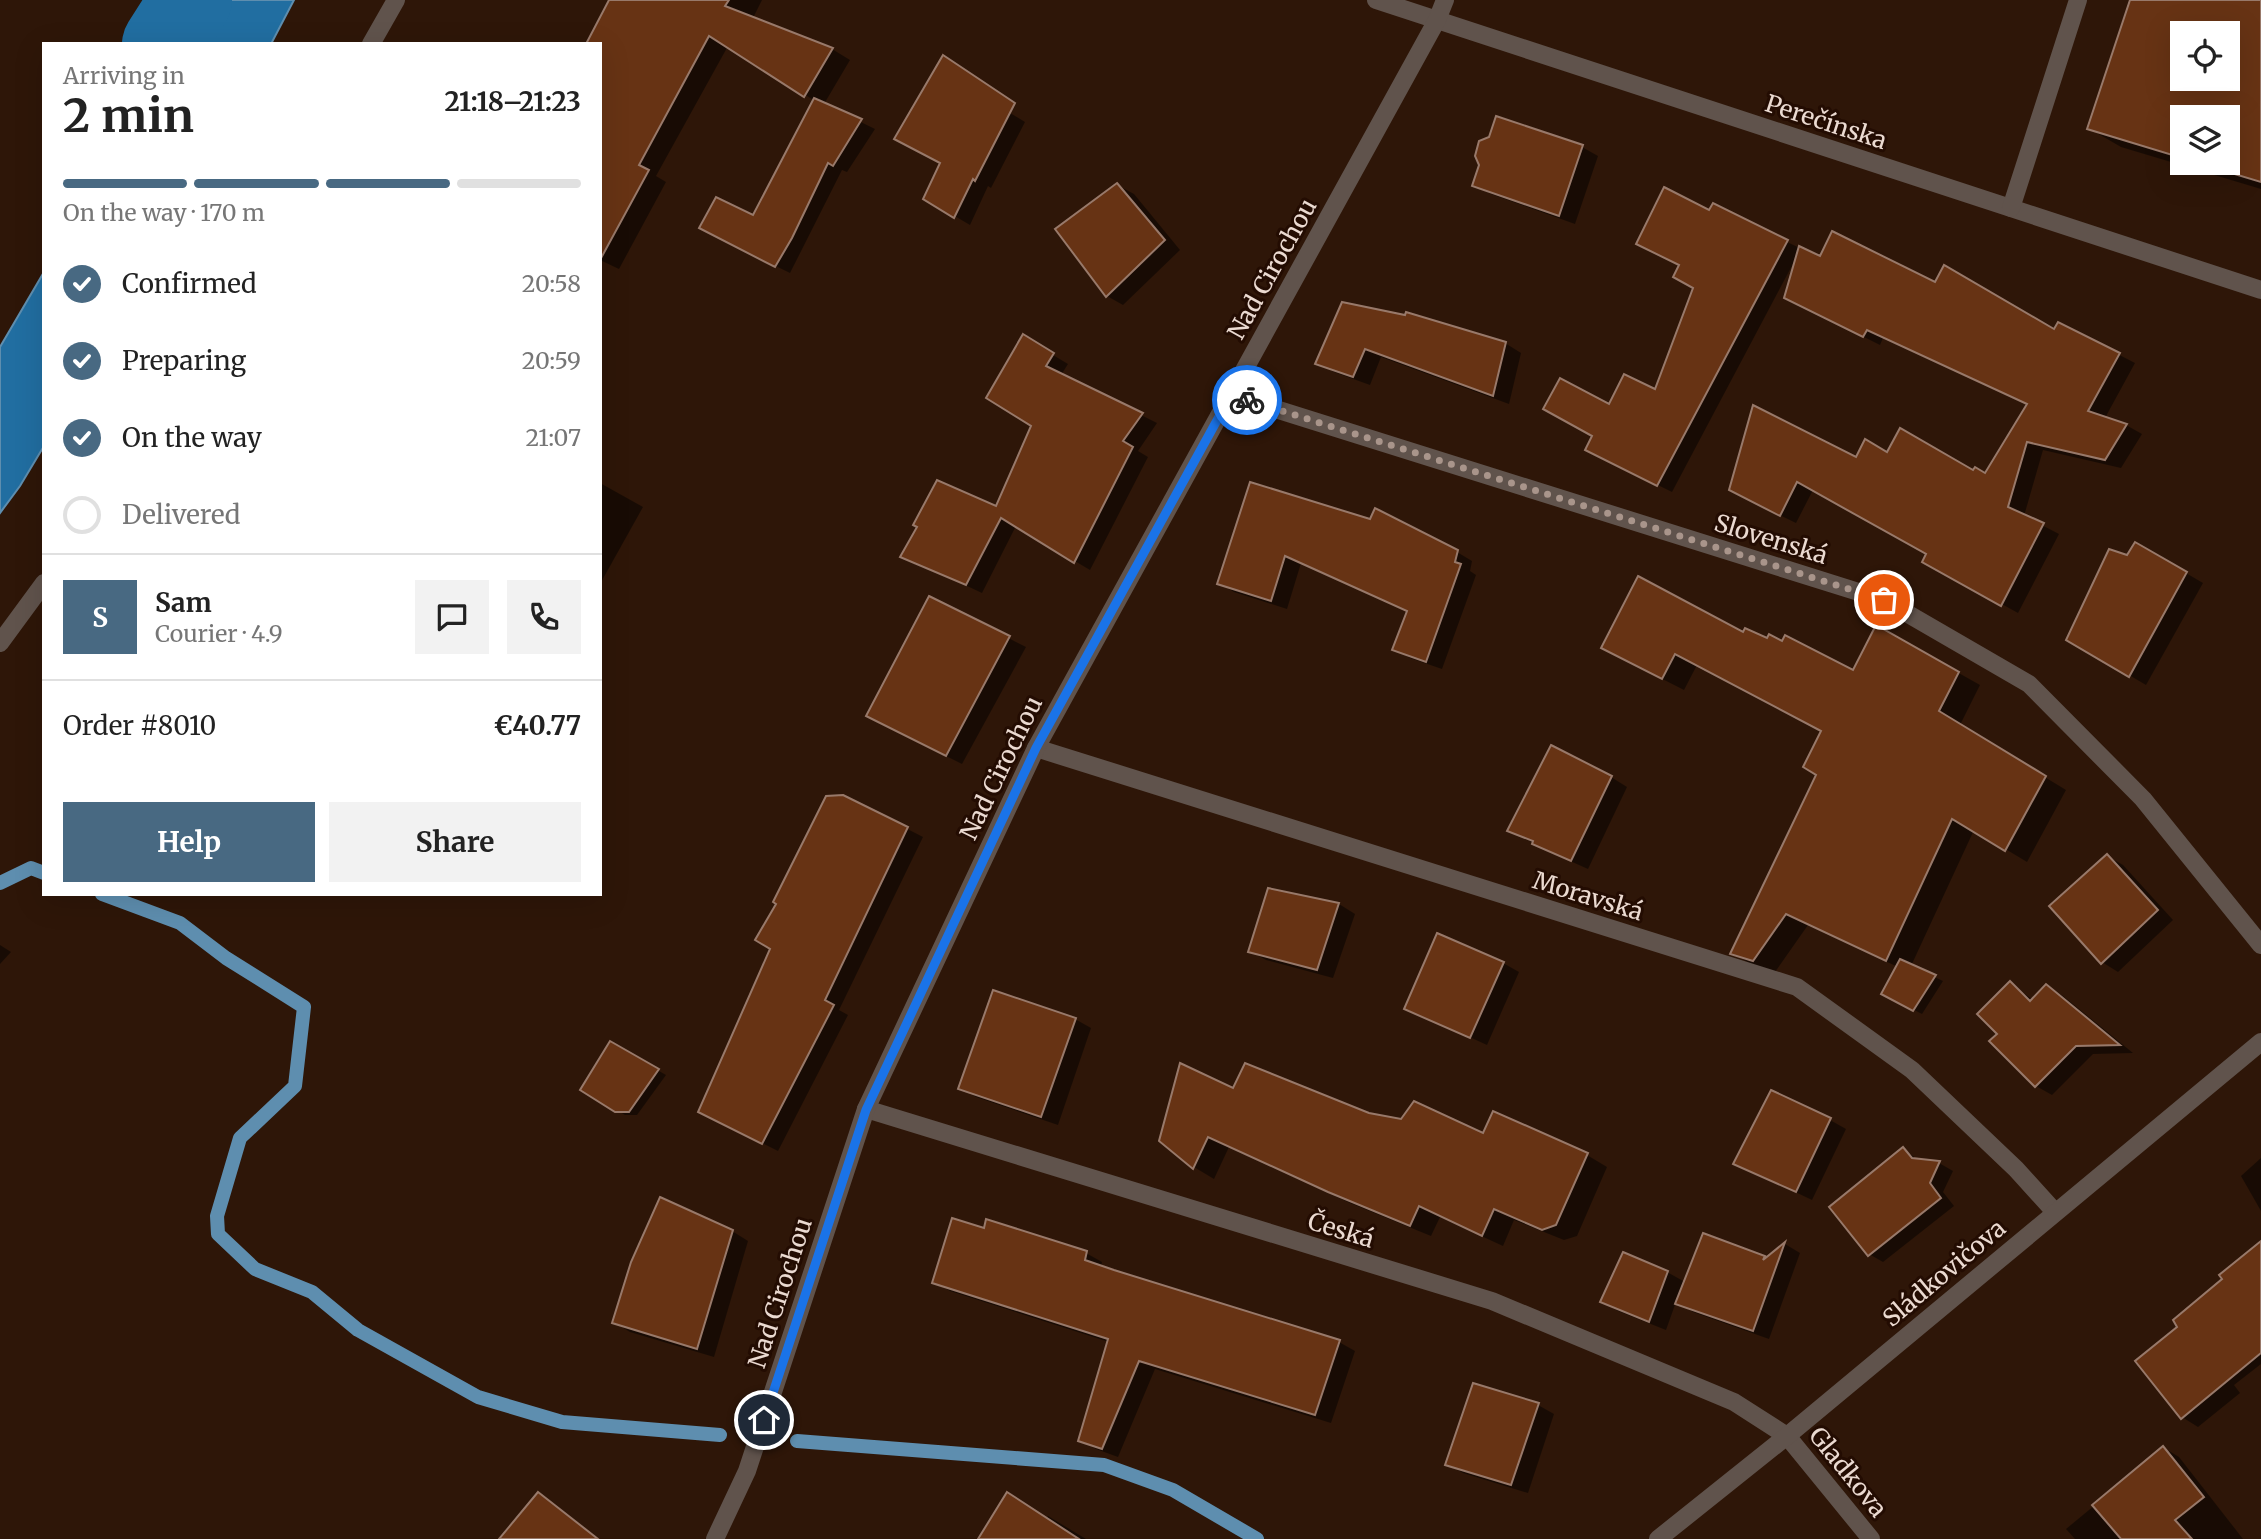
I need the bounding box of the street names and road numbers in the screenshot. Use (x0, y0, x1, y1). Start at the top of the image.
street label: Perečínska (1761, 88, 1891, 156)
street label: Nad Cirochou (1221, 193, 1323, 345)
street label: Slovenská (1711, 507, 1831, 571)
street label: Nad Cirochou (953, 691, 1049, 845)
street label: Moravská (1529, 865, 1647, 927)
street label: Česká (1304, 1204, 1378, 1255)
street label: Sládkovičova (1876, 1213, 2012, 1333)
street label: Nad Cirochou (741, 1214, 819, 1372)
street label: Gladkova (1802, 1421, 1894, 1523)

